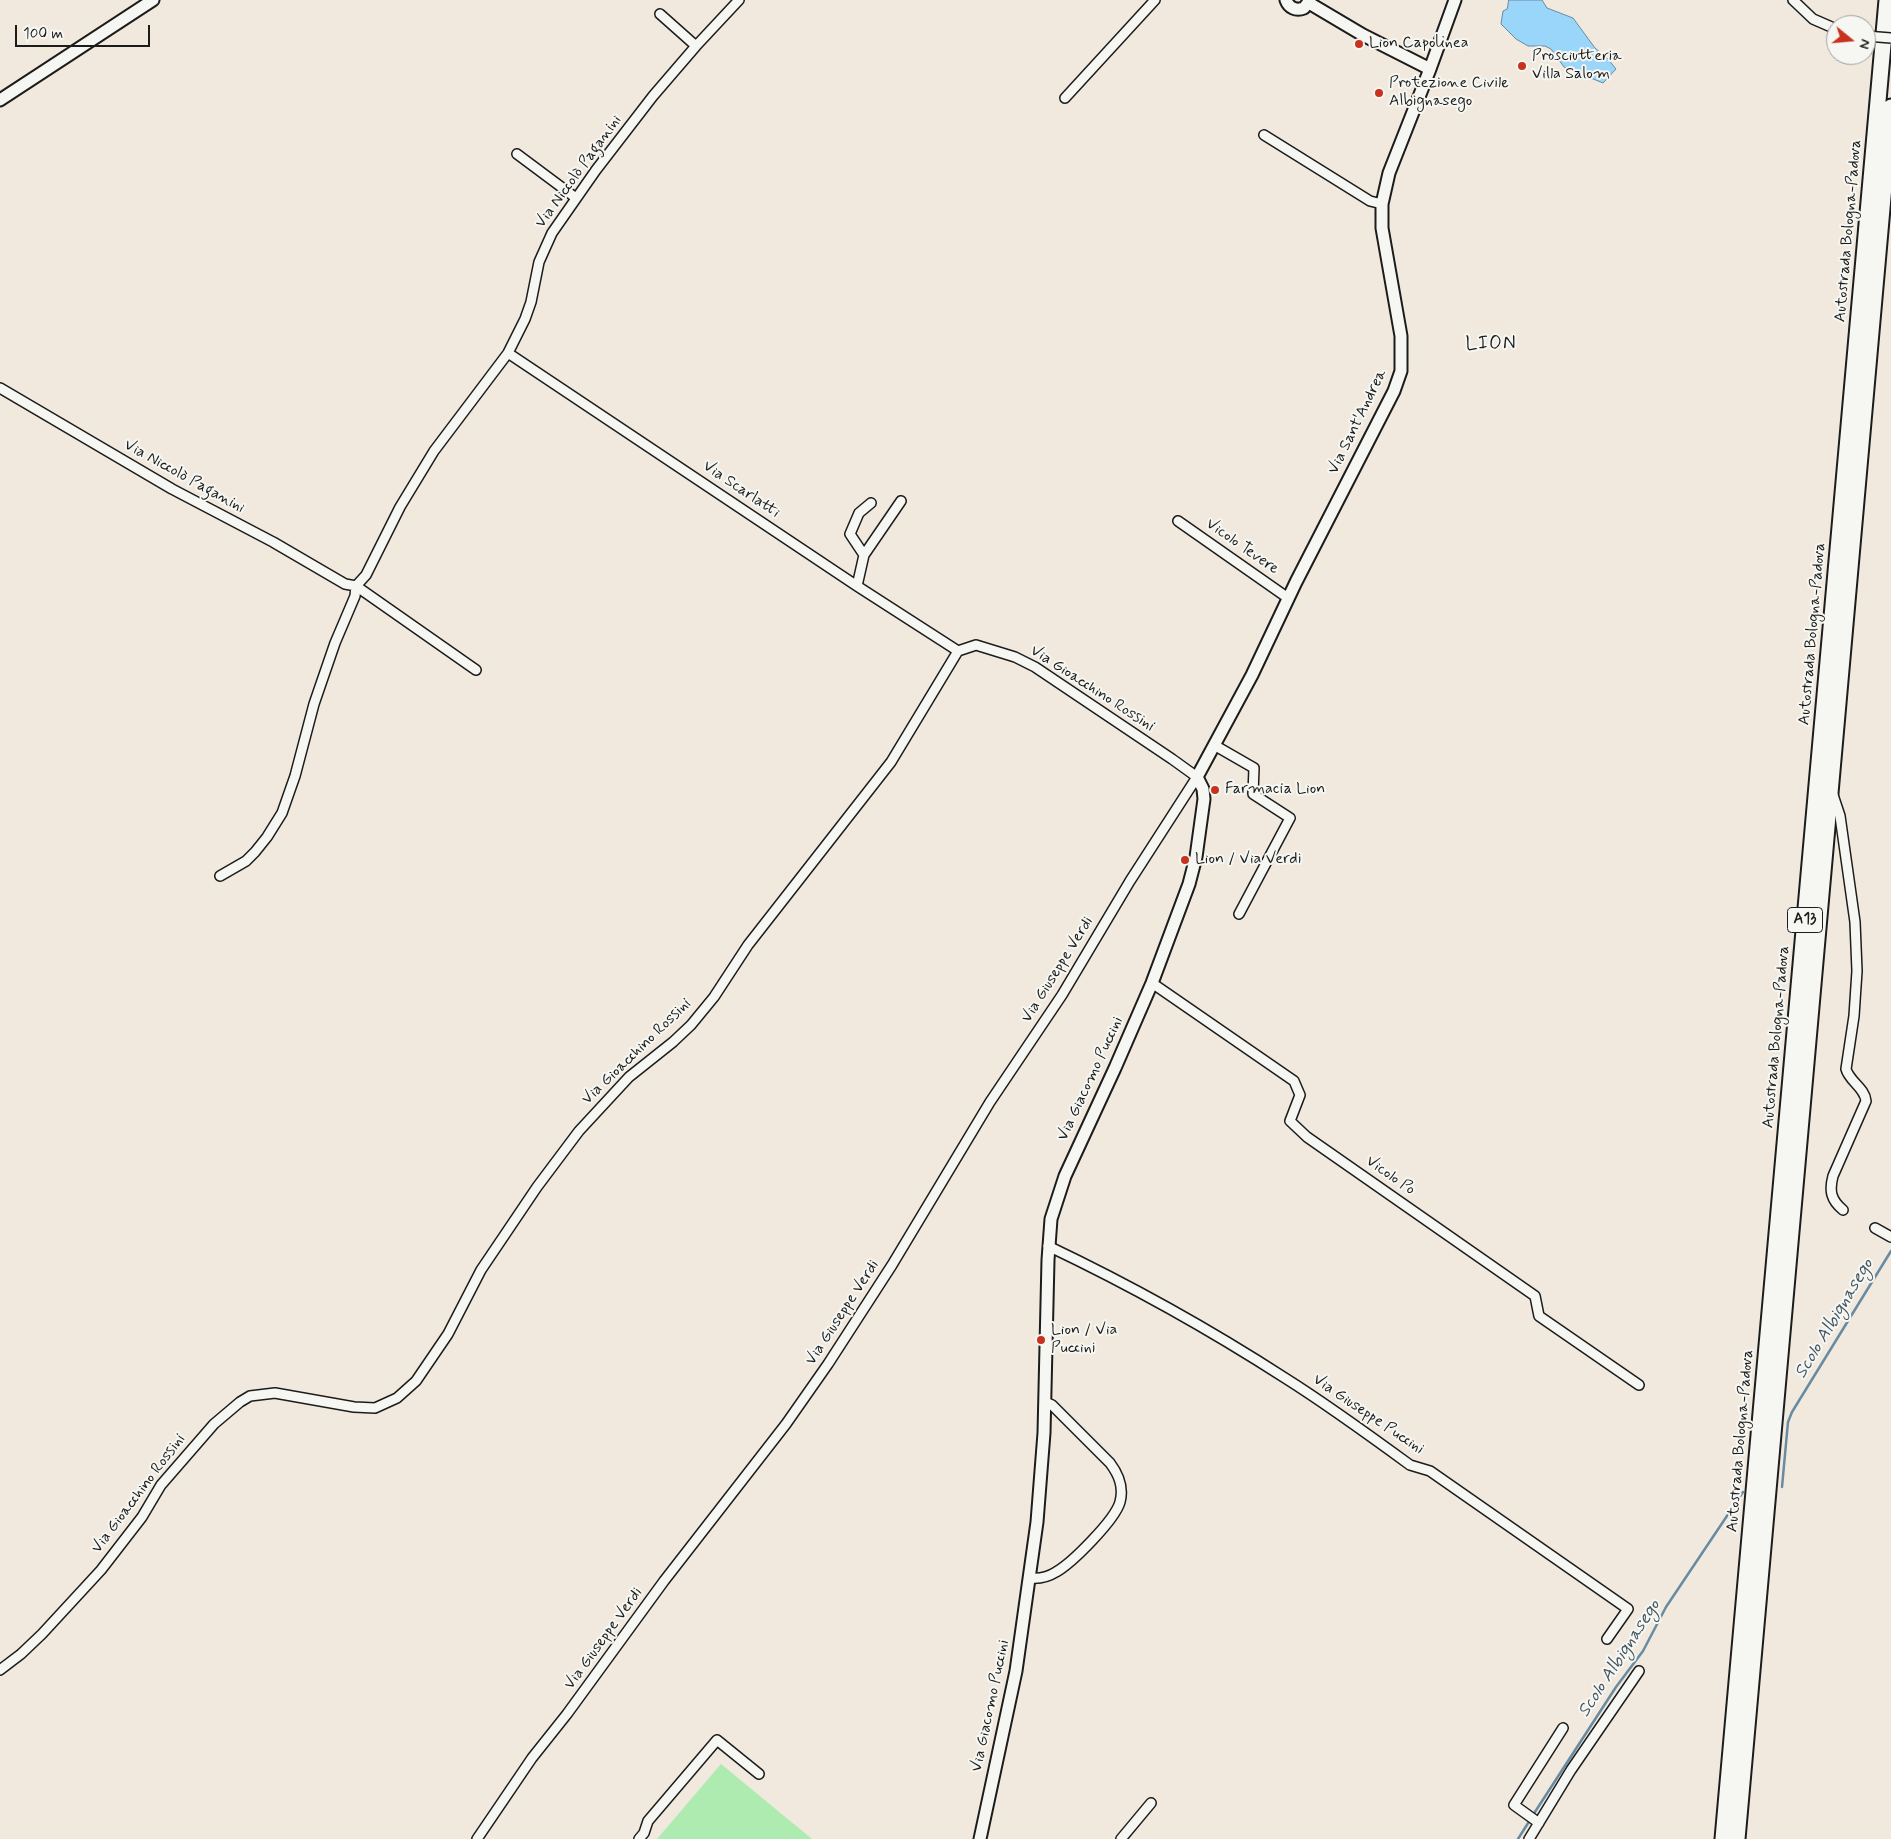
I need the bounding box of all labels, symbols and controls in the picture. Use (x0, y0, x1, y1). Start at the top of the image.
scale bar (18, 15, 152, 47)
north arrow (1826, 15, 1876, 65)
text: 100 m (23, 24, 63, 44)
place label: Lion Capolinea (1369, 34, 1469, 54)
text: N (1854, 37, 1874, 51)
marker: Lion Capolinea (1353, 38, 1365, 50)
place label: Prosciutteria Villa Salom (1532, 47, 1622, 85)
marker: Prosciutteria Villa Salom (1516, 60, 1528, 72)
place label: Protezione Civile Albignasego (1389, 74, 1509, 112)
marker: Protezione Civile Albignasego (1373, 87, 1385, 99)
street label: Via Niccolò Paganini (532, 112, 626, 232)
street label: Autostrada Bologna-Padova (1831, 139, 1867, 323)
district label: LION (1465, 334, 1517, 356)
street label: Via Sant'Andrea (1324, 367, 1392, 477)
street label: Via Niccolò Paganini (120, 436, 248, 518)
street label: Via Scarlatti (699, 457, 783, 523)
street label: Vicolo Tevere (1202, 515, 1282, 579)
street label: Autostrada Bologna-Padova (1795, 542, 1831, 726)
street label: Via Gioacchino Rossini (1026, 642, 1158, 736)
place label: Farmacia Lion (1225, 780, 1325, 800)
marker: Farmacia Lion (1209, 784, 1221, 796)
place label: Lion / Via Verdi (1195, 850, 1301, 870)
marker: Lion / Via Verdi (1179, 854, 1191, 866)
road number: A13 (1788, 908, 1822, 932)
street label: Via Giuseppe Verdi (1018, 913, 1098, 1027)
street label: Autostrada Bologna-Padova (1759, 945, 1795, 1129)
street label: Via Gioacchino Rossini (578, 995, 696, 1109)
street label: Via Giacomo Puccini (1054, 1014, 1128, 1144)
street label: Vicolo Po (1362, 1152, 1418, 1200)
water label: Scolo Albignasego (1791, 1255, 1879, 1383)
street label: Via Giuseppe Verdi (802, 1257, 884, 1369)
place label: Lion / Via Puccini (1051, 1321, 1117, 1359)
marker: Lion / Via Puccini (1035, 1334, 1047, 1346)
street label: Autostrada Bologna-Padova (1723, 1349, 1759, 1533)
street label: Via Giuseppe Puccini (1309, 1371, 1427, 1459)
street label: Via Gioacchino Rossini (88, 1430, 190, 1558)
street label: Via Giuseppe Verdi (561, 1584, 647, 1694)
water label: Scolo Albignasego (1574, 1596, 1666, 1722)
street label: Via Giacomo Puccini (968, 1638, 1014, 1774)

